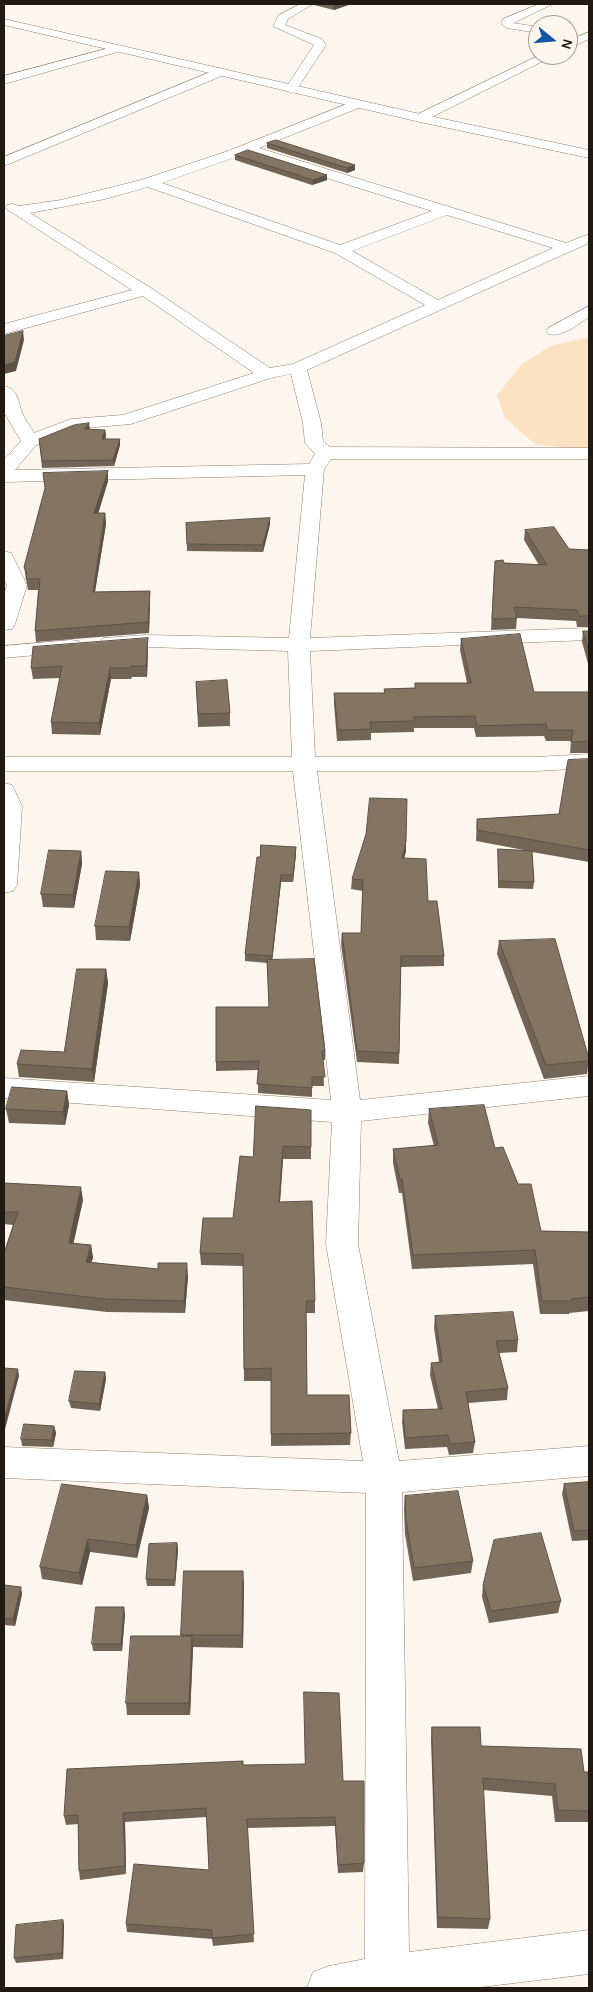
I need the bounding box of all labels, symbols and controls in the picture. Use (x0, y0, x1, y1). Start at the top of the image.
north arrow (528, 15, 578, 65)
text: N (557, 37, 576, 52)

